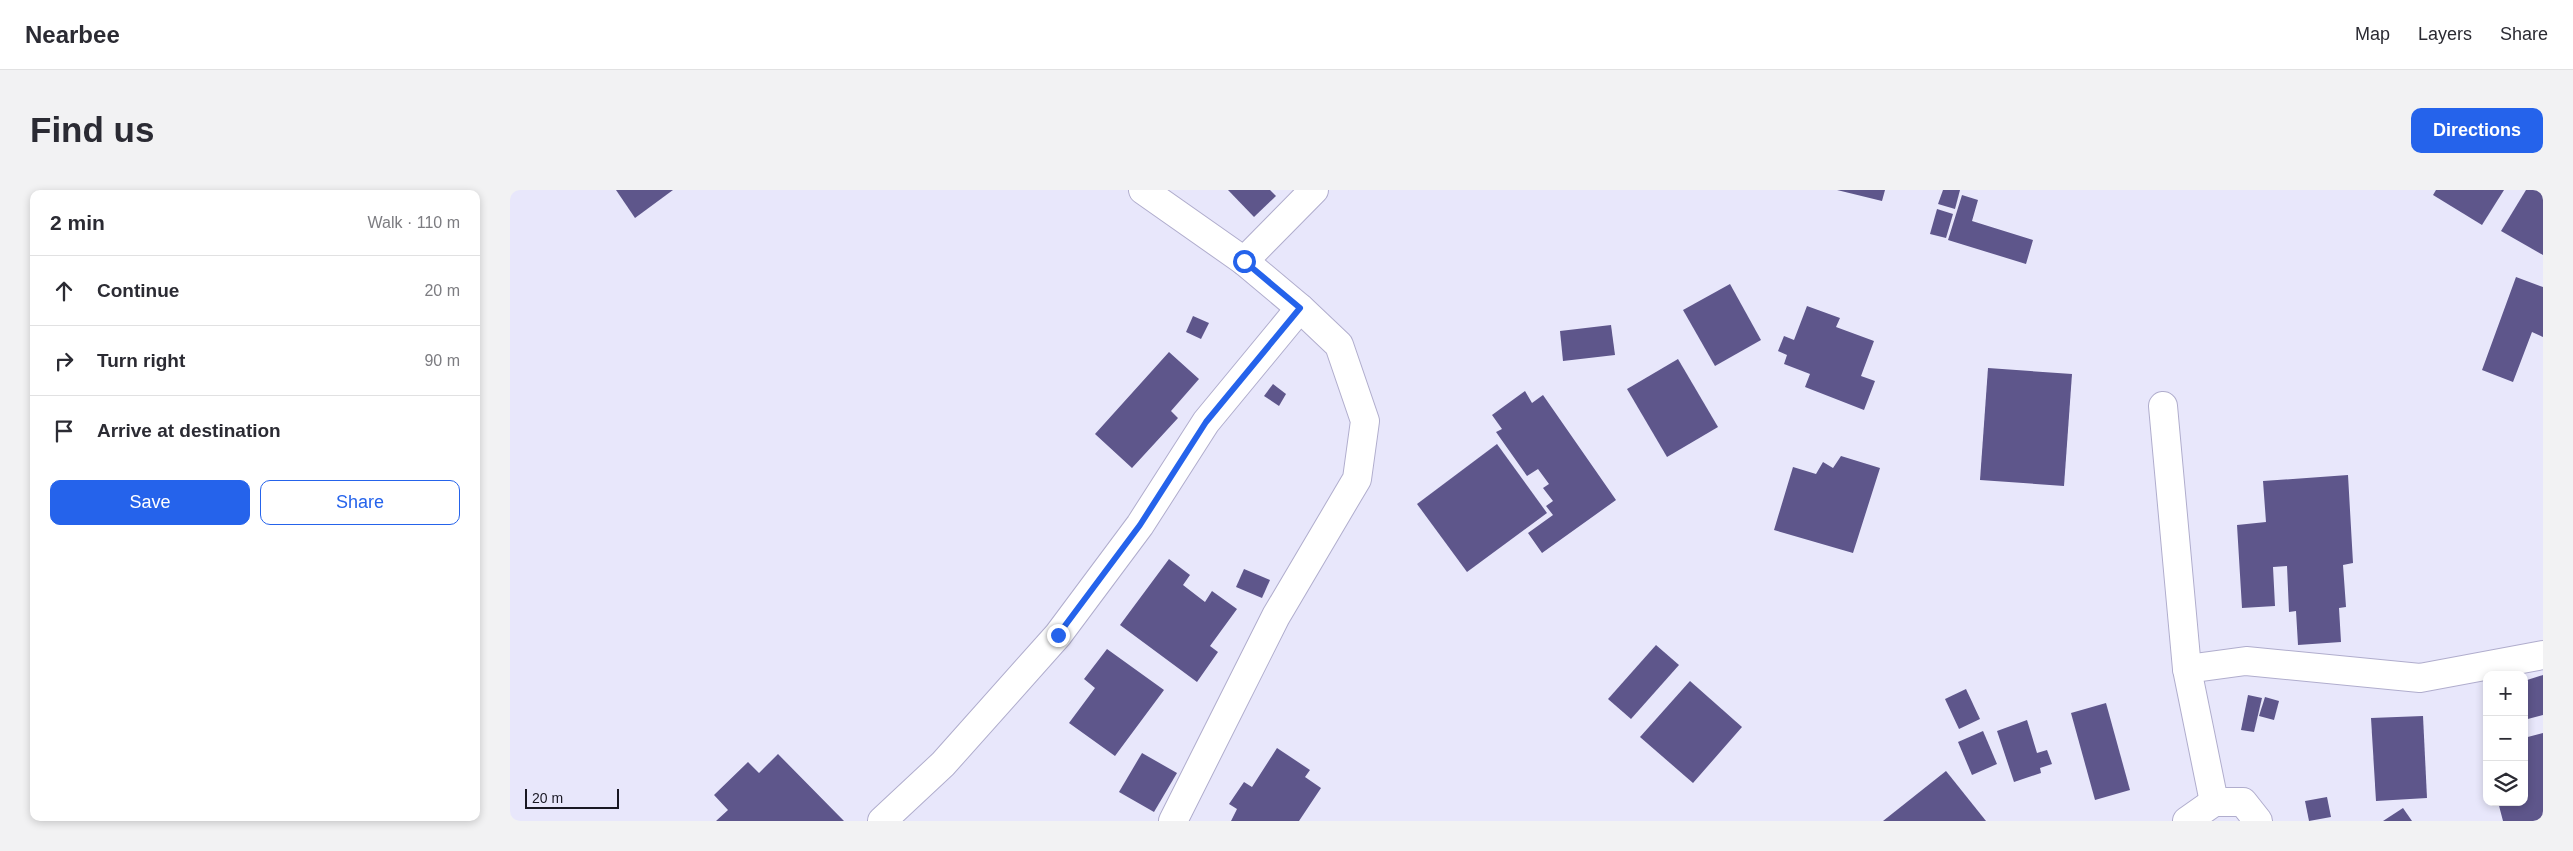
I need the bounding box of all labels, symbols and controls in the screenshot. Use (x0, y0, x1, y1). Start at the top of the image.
text: Nearbee (25, 21, 120, 48)
text: Map (2355, 24, 2390, 44)
text: Layers (2418, 24, 2472, 44)
text: Share (2500, 24, 2548, 44)
button: Directions (2411, 108, 2543, 153)
text: Find us (30, 110, 154, 149)
text: 2 min (50, 211, 105, 234)
text: Walk · 110 m (368, 214, 460, 231)
route start (1233, 250, 1256, 273)
icon: ahead (50, 277, 78, 305)
text: Continue (97, 280, 179, 301)
text: 20 m (424, 282, 460, 299)
icon: right (50, 347, 78, 375)
text: Turn right (97, 350, 185, 371)
text: 90 m (424, 352, 460, 369)
icon: arrive (50, 417, 78, 445)
text: Arrive at destination (97, 420, 281, 441)
button: Save (50, 480, 250, 525)
button: Share (260, 480, 460, 525)
route end (1047, 624, 1070, 647)
map controls (2483, 671, 2528, 806)
button: + (2483, 671, 2528, 716)
button: − (2483, 716, 2528, 761)
button: layers (2483, 761, 2528, 806)
scale bar (525, 786, 619, 809)
text: 20 m (532, 790, 563, 806)

